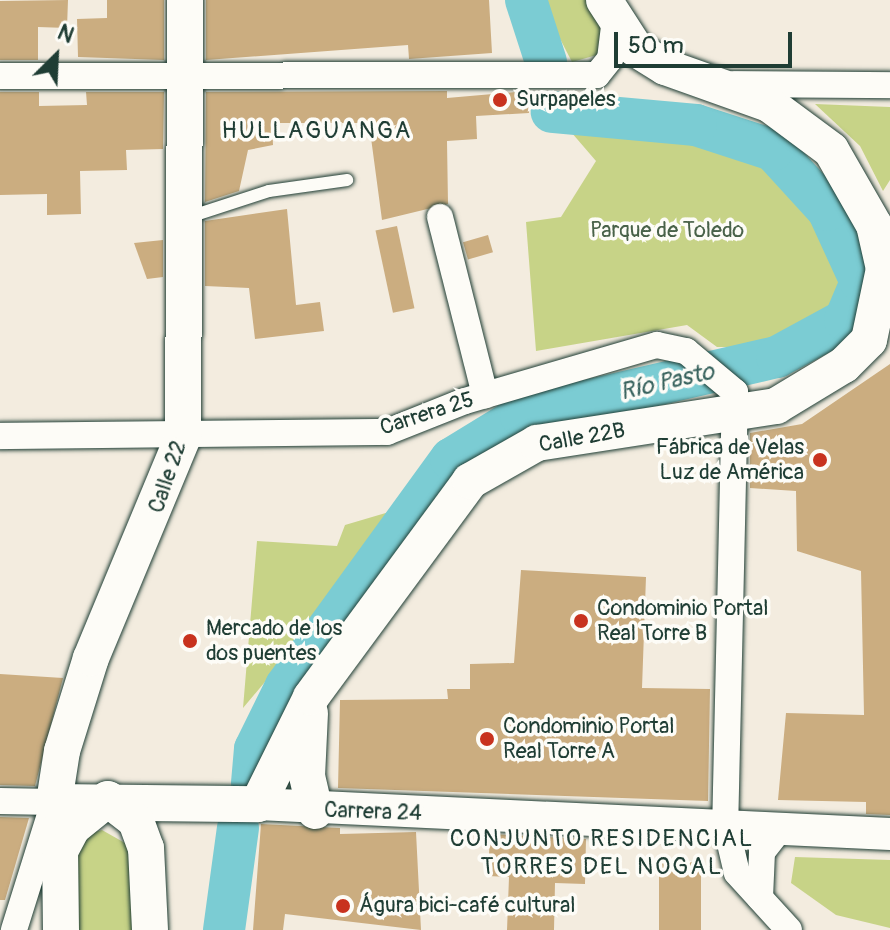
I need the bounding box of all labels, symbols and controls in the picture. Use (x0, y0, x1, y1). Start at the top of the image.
north arrow (16, 16, 96, 96)
scale bar (618, 16, 796, 66)
text: N (53, 18, 78, 50)
text: 50 m (628, 31, 684, 60)
place label: Surpapeles (516, 87, 616, 113)
marker: Surpapeles (491, 91, 509, 109)
district label: HULLAGUANGA (222, 117, 412, 145)
park label: Parque de Toledo (590, 218, 744, 244)
water label: Río Pasto (617, 357, 717, 407)
street label: Carrera 25 (377, 386, 477, 442)
street label: Calle 22B (537, 417, 627, 459)
place label: Fábrica de Velas Luz de América (656, 434, 804, 486)
street label: Calle 22 (143, 437, 193, 517)
marker: Fábrica de Velas Luz de América (811, 451, 829, 469)
place label: Condominio Portal Real Torre B (597, 595, 768, 646)
marker: Condominio Portal Real Torre B (572, 612, 590, 630)
place label: Mercado de los dos puentes (206, 615, 342, 666)
marker: Mercado de los dos puentes (181, 632, 199, 650)
place label: Condominio Portal Real Torre A (503, 713, 674, 764)
marker: Condominio Portal Real Torre A (478, 730, 496, 748)
street label: Carrera 24 (324, 797, 422, 827)
district label: CONJUNTO RESIDENCIAL TORRES DEL NOGAL (450, 825, 754, 881)
place label: Águra bici-café cultural (359, 893, 576, 919)
marker: Águra bici-café cultural (334, 897, 352, 915)

